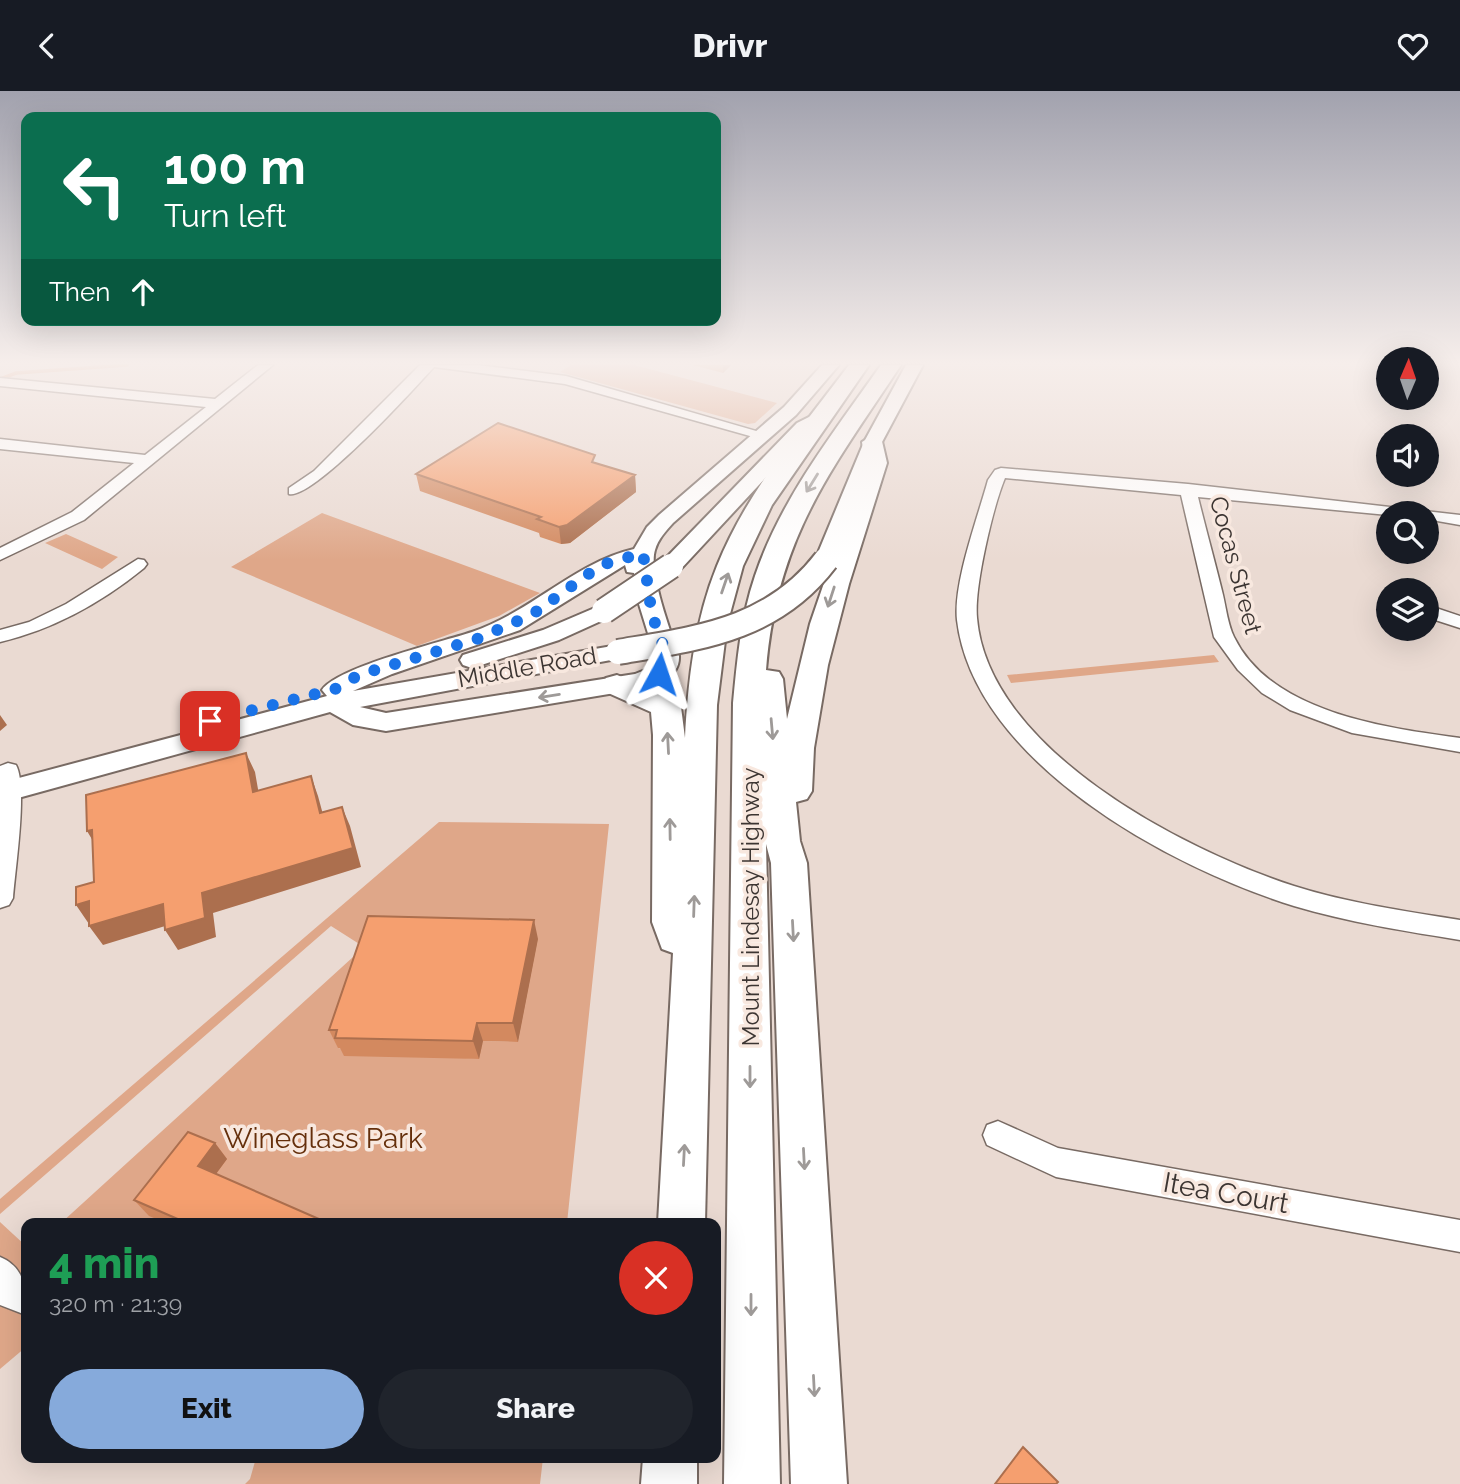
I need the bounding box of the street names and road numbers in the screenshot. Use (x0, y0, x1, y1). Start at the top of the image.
street label: Cocas Street (1204, 493, 1268, 637)
street label: Middle Road (455, 641, 599, 693)
street label: Mount Lindesay Highway (736, 768, 765, 1046)
street label: Itea Court (1161, 1166, 1292, 1220)

